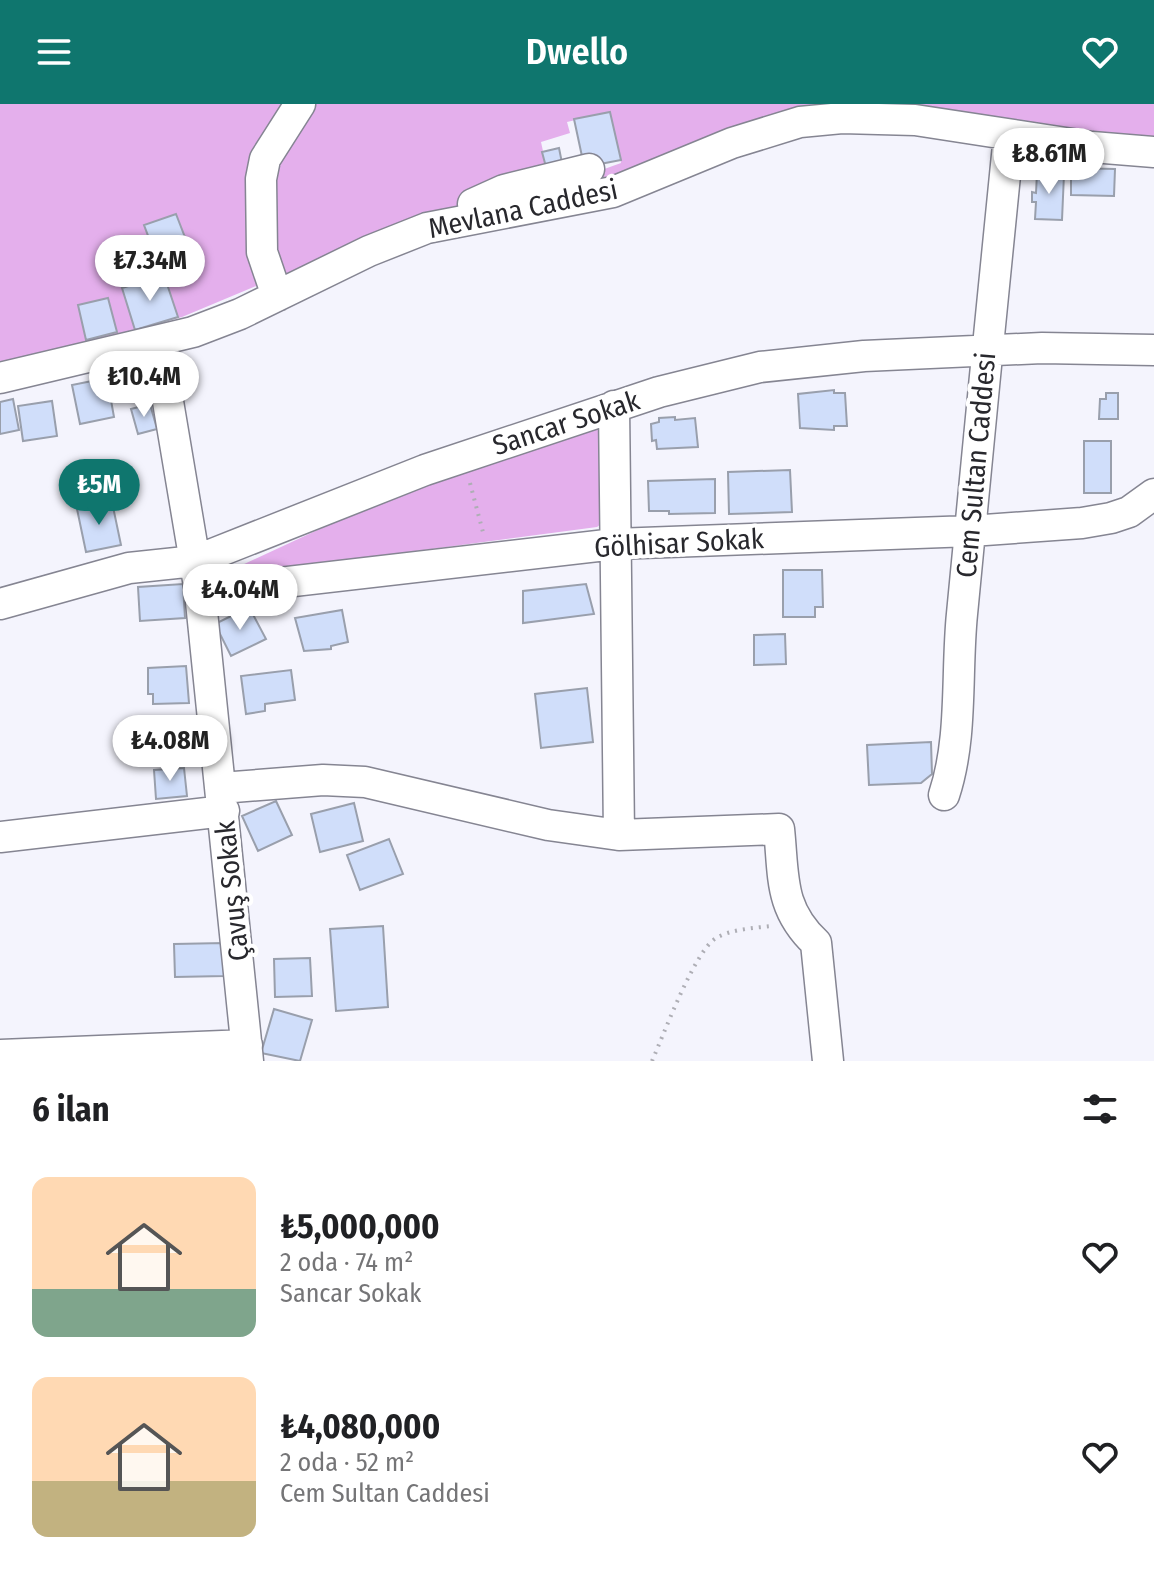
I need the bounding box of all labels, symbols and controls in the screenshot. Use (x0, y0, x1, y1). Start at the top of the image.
icon: menu (32, 30, 76, 74)
text: Dwello (526, 30, 628, 74)
icon: heart (1078, 30, 1122, 74)
pin: ₺8.61M (984, 128, 1114, 196)
text: ₺8.61M (1011, 138, 1087, 169)
street label: Mevlana Caddesi (425, 173, 621, 245)
pin: ₺7.34M (85, 235, 215, 303)
text: ₺7.34M (113, 245, 187, 276)
pin: ₺10.4M (79, 351, 209, 419)
street label: Cem Sultan Caddesi (950, 351, 1002, 579)
text: ₺10.4M (107, 361, 181, 392)
street label: Sancar Sokak (489, 384, 644, 462)
pin: ₺5M (60, 459, 138, 527)
text: ₺5M (77, 469, 121, 500)
street label: Gölhisar Sokak (593, 522, 766, 564)
pin: ₺4.04M (175, 564, 305, 632)
text: ₺4.04M (201, 574, 279, 605)
pin: ₺4.08M (105, 715, 235, 783)
text: ₺4.08M (130, 725, 210, 756)
street label: Çavuş Sokak (208, 818, 256, 963)
icon: filters (1078, 1087, 1122, 1131)
text: 6 ilan (32, 1089, 110, 1130)
text: ₺5,000,000 (280, 1206, 440, 1247)
icon: home (96, 1209, 192, 1305)
icon: heart (1078, 1235, 1122, 1279)
text: 2 oda · 74 m² (280, 1247, 413, 1278)
text: Sancar Sokak (280, 1278, 421, 1309)
text: ₺4,080,000 (280, 1406, 440, 1447)
icon: home (96, 1409, 192, 1505)
icon: heart (1078, 1435, 1122, 1479)
text: 2 oda · 52 m² (280, 1447, 414, 1478)
text: Cem Sultan Caddesi (280, 1478, 490, 1509)

